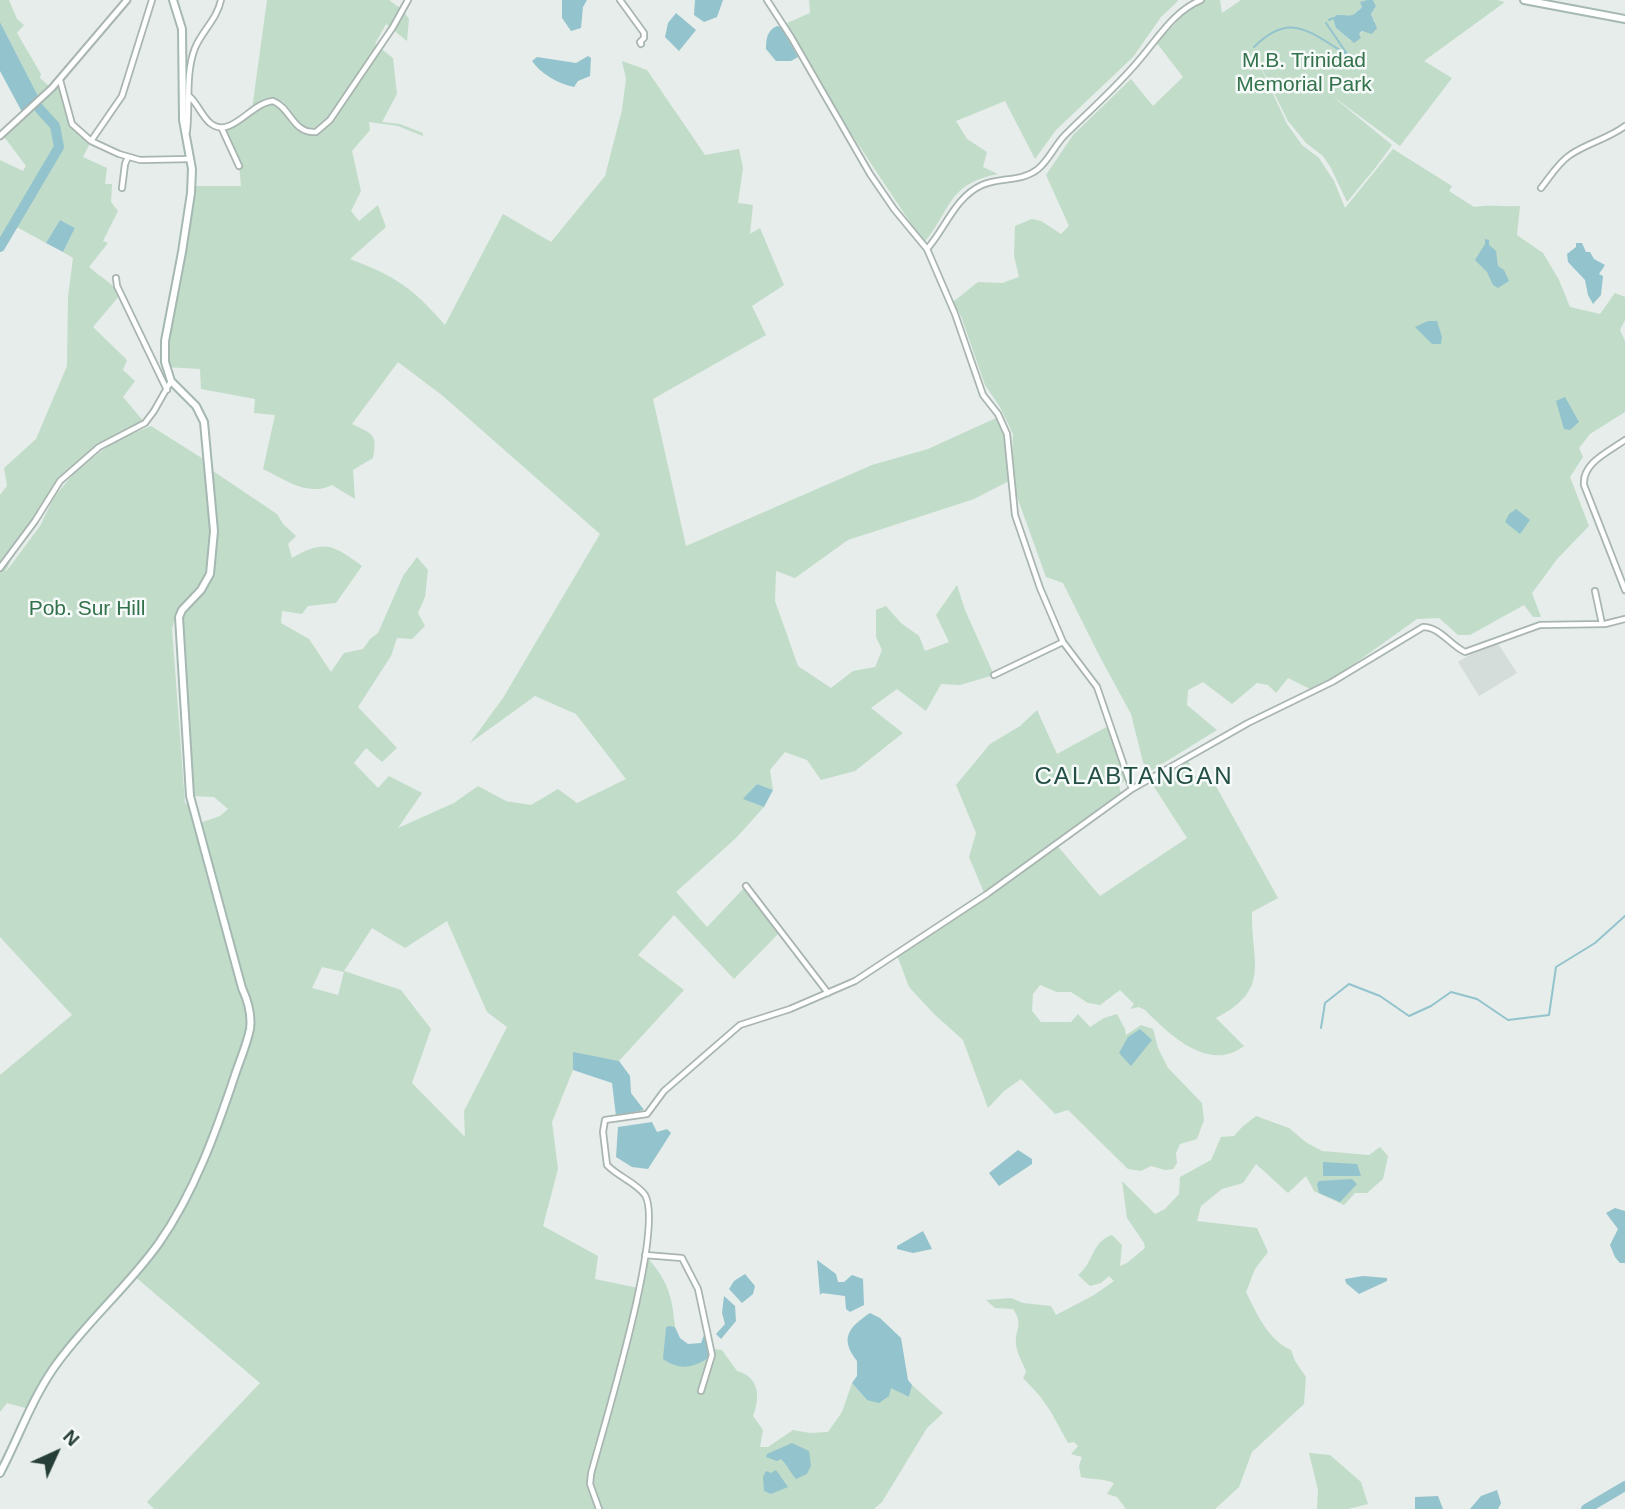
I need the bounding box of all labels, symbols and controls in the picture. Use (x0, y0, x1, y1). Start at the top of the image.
park label: M.B. Trinidad Memorial Park (1236, 48, 1372, 98)
park label: Pob. Sur Hill (29, 596, 145, 622)
district label: CALABTANGAN (1036, 763, 1232, 791)
north arrow (21, 1418, 91, 1488)
text: N (59, 1426, 83, 1450)

